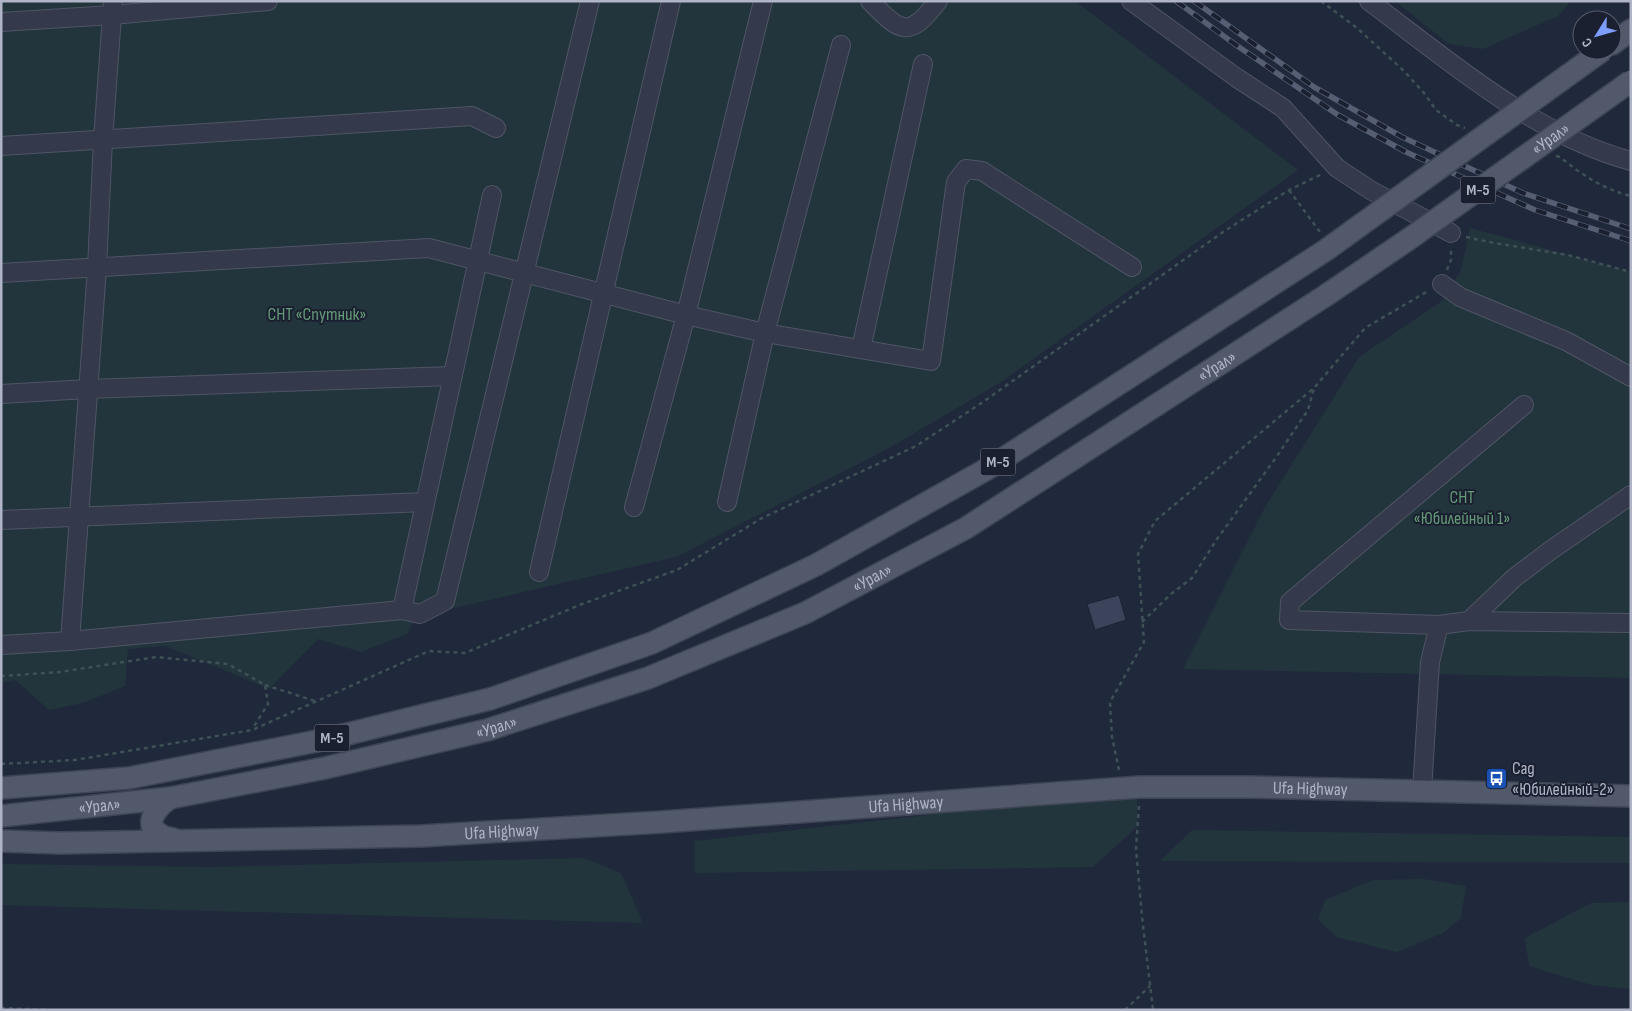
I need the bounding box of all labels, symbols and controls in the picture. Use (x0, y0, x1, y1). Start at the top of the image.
north arrow (1572, 10, 1622, 60)
text: С (1578, 35, 1596, 51)
street label: «Урал» (1527, 118, 1573, 159)
road number: М-5 (1460, 176, 1496, 204)
park label: СНТ «Спутник» (268, 304, 366, 325)
street label: «Урал» (1194, 346, 1240, 386)
road number: М-5 (980, 448, 1016, 476)
park label: СНТ «Юбилейный 1» (1414, 487, 1510, 529)
street label: «Урал» (849, 559, 895, 597)
street label: «Урал» (474, 711, 519, 743)
road number: М-5 (314, 724, 350, 751)
place label: Сад «Юбилейный-2» (1512, 758, 1614, 800)
bus stop icon: Сад «Юбилейный-2» (1484, 766, 1508, 790)
street label: Ufa Highway (1273, 777, 1348, 800)
street label: Ufa Highway (868, 791, 944, 817)
street label: «Урал» (78, 793, 121, 818)
street label: Ufa Highway (464, 819, 540, 844)

